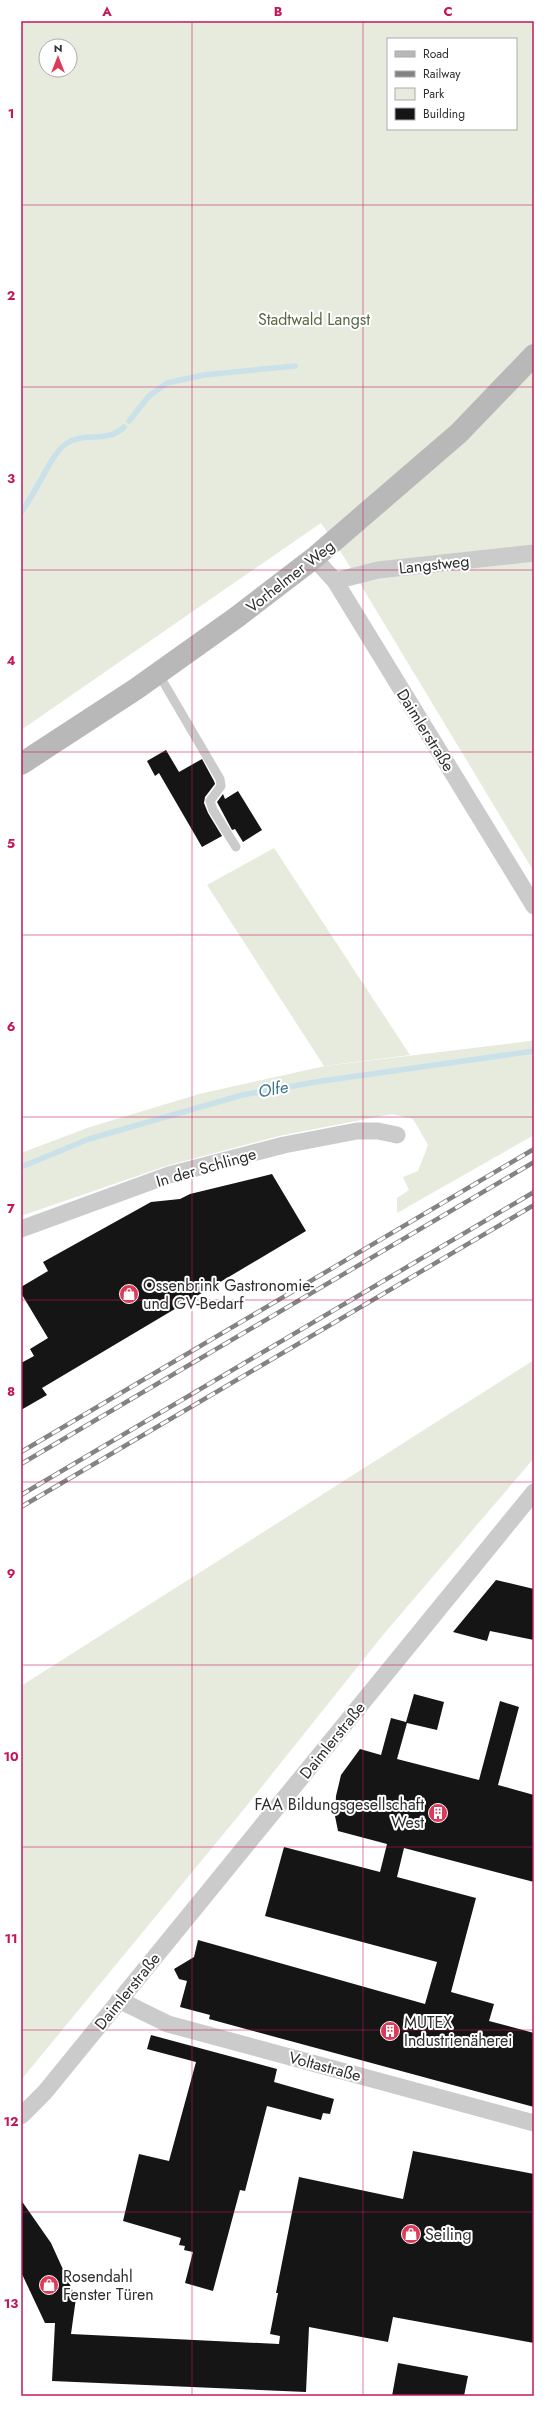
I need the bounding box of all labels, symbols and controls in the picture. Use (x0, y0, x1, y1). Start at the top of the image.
text: A (101, 2, 112, 21)
text: B (274, 2, 283, 21)
text: C (443, 2, 453, 21)
north arrow (38, 38, 78, 78)
legend (387, 38, 517, 130)
text: N (54, 40, 62, 56)
text: Road (423, 45, 449, 63)
text: Railway (423, 65, 461, 83)
text: Park (423, 85, 445, 103)
text: 1 (8, 104, 14, 123)
text: Building (423, 105, 465, 123)
text: 2 (7, 286, 15, 305)
park label: Stadtwald Langst (258, 308, 370, 331)
text: 3 (7, 469, 15, 488)
street label: Vorhelmer Weg (241, 534, 339, 618)
street label: Langstweg (398, 549, 470, 580)
text: 4 (6, 651, 16, 670)
street label: Daimlerstraße (391, 685, 460, 776)
text: 5 (7, 834, 15, 853)
text: 6 (7, 1017, 16, 1036)
water label: Olfe (256, 1074, 290, 1103)
street label: In der Schlinge (153, 1142, 259, 1193)
text: 7 (7, 1199, 15, 1218)
place label: Ossenbrink Gastronomie- und GV-Bedarf (143, 1274, 315, 1315)
shop icon: Ossenbrink Gastronomie- und GV-Bedarf (118, 1283, 140, 1305)
text: 8 (7, 1382, 15, 1401)
text: 9 (7, 1564, 16, 1583)
street label: Daimlerstraße (294, 1697, 371, 1784)
text: 10 (3, 1747, 19, 1766)
place label: FAA Bildungsgesellschaft West (254, 1793, 424, 1834)
building icon: FAA Bildungsgesellschaft West (427, 1802, 449, 1824)
text: 11 (4, 1929, 18, 1948)
street label: Daimlerstraße (89, 1948, 166, 2035)
place label: MUTEX Industrienäherei (404, 2011, 512, 2052)
building icon: MUTEX Industrienäherei (379, 2020, 401, 2042)
street label: Voltastraße (286, 2046, 364, 2087)
text: 12 (3, 2112, 19, 2131)
shop icon: Seiling (400, 2223, 422, 2245)
place label: Seiling (425, 2223, 472, 2246)
place label: Rosendahl Fenster Türen (63, 2265, 154, 2306)
shop icon: Rosendahl Fenster Türen (38, 2274, 60, 2296)
text: 13 (4, 2294, 18, 2313)

